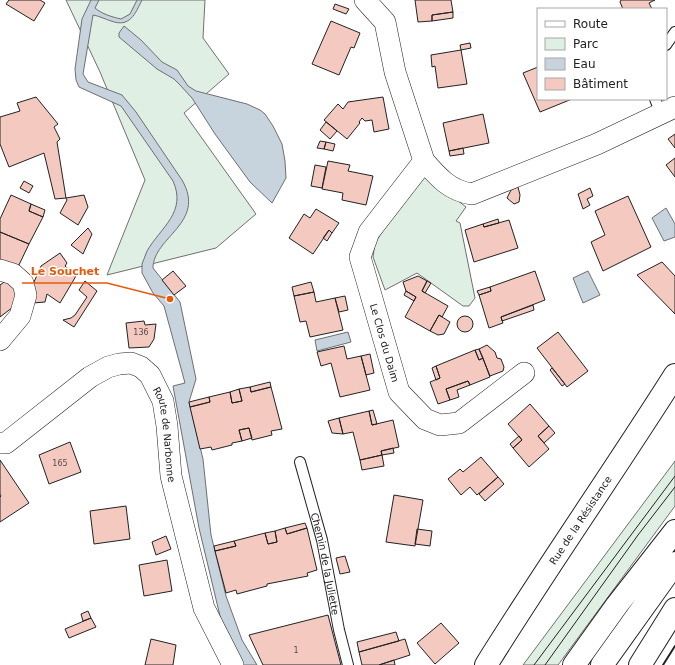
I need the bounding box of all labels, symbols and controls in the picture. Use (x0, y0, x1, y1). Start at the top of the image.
legend (537, 8, 667, 100)
text: Route (573, 17, 608, 31)
text: Parc (573, 37, 598, 51)
text: Eau (573, 57, 596, 71)
text: Bâtiment (573, 77, 628, 91)
callout: Le Souchet (22, 260, 107, 283)
text: Le Souchet (31, 265, 99, 278)
street label: Le Clos du Daim (368, 302, 401, 384)
house number: 136 (133, 328, 149, 337)
street label: Route de Narbonne (151, 385, 177, 484)
house number: 165 (52, 459, 68, 468)
street label: Rue de la Résistance (547, 474, 614, 567)
street label: Chemin de la Juliette (309, 511, 341, 616)
house number: 1 (293, 646, 299, 655)

